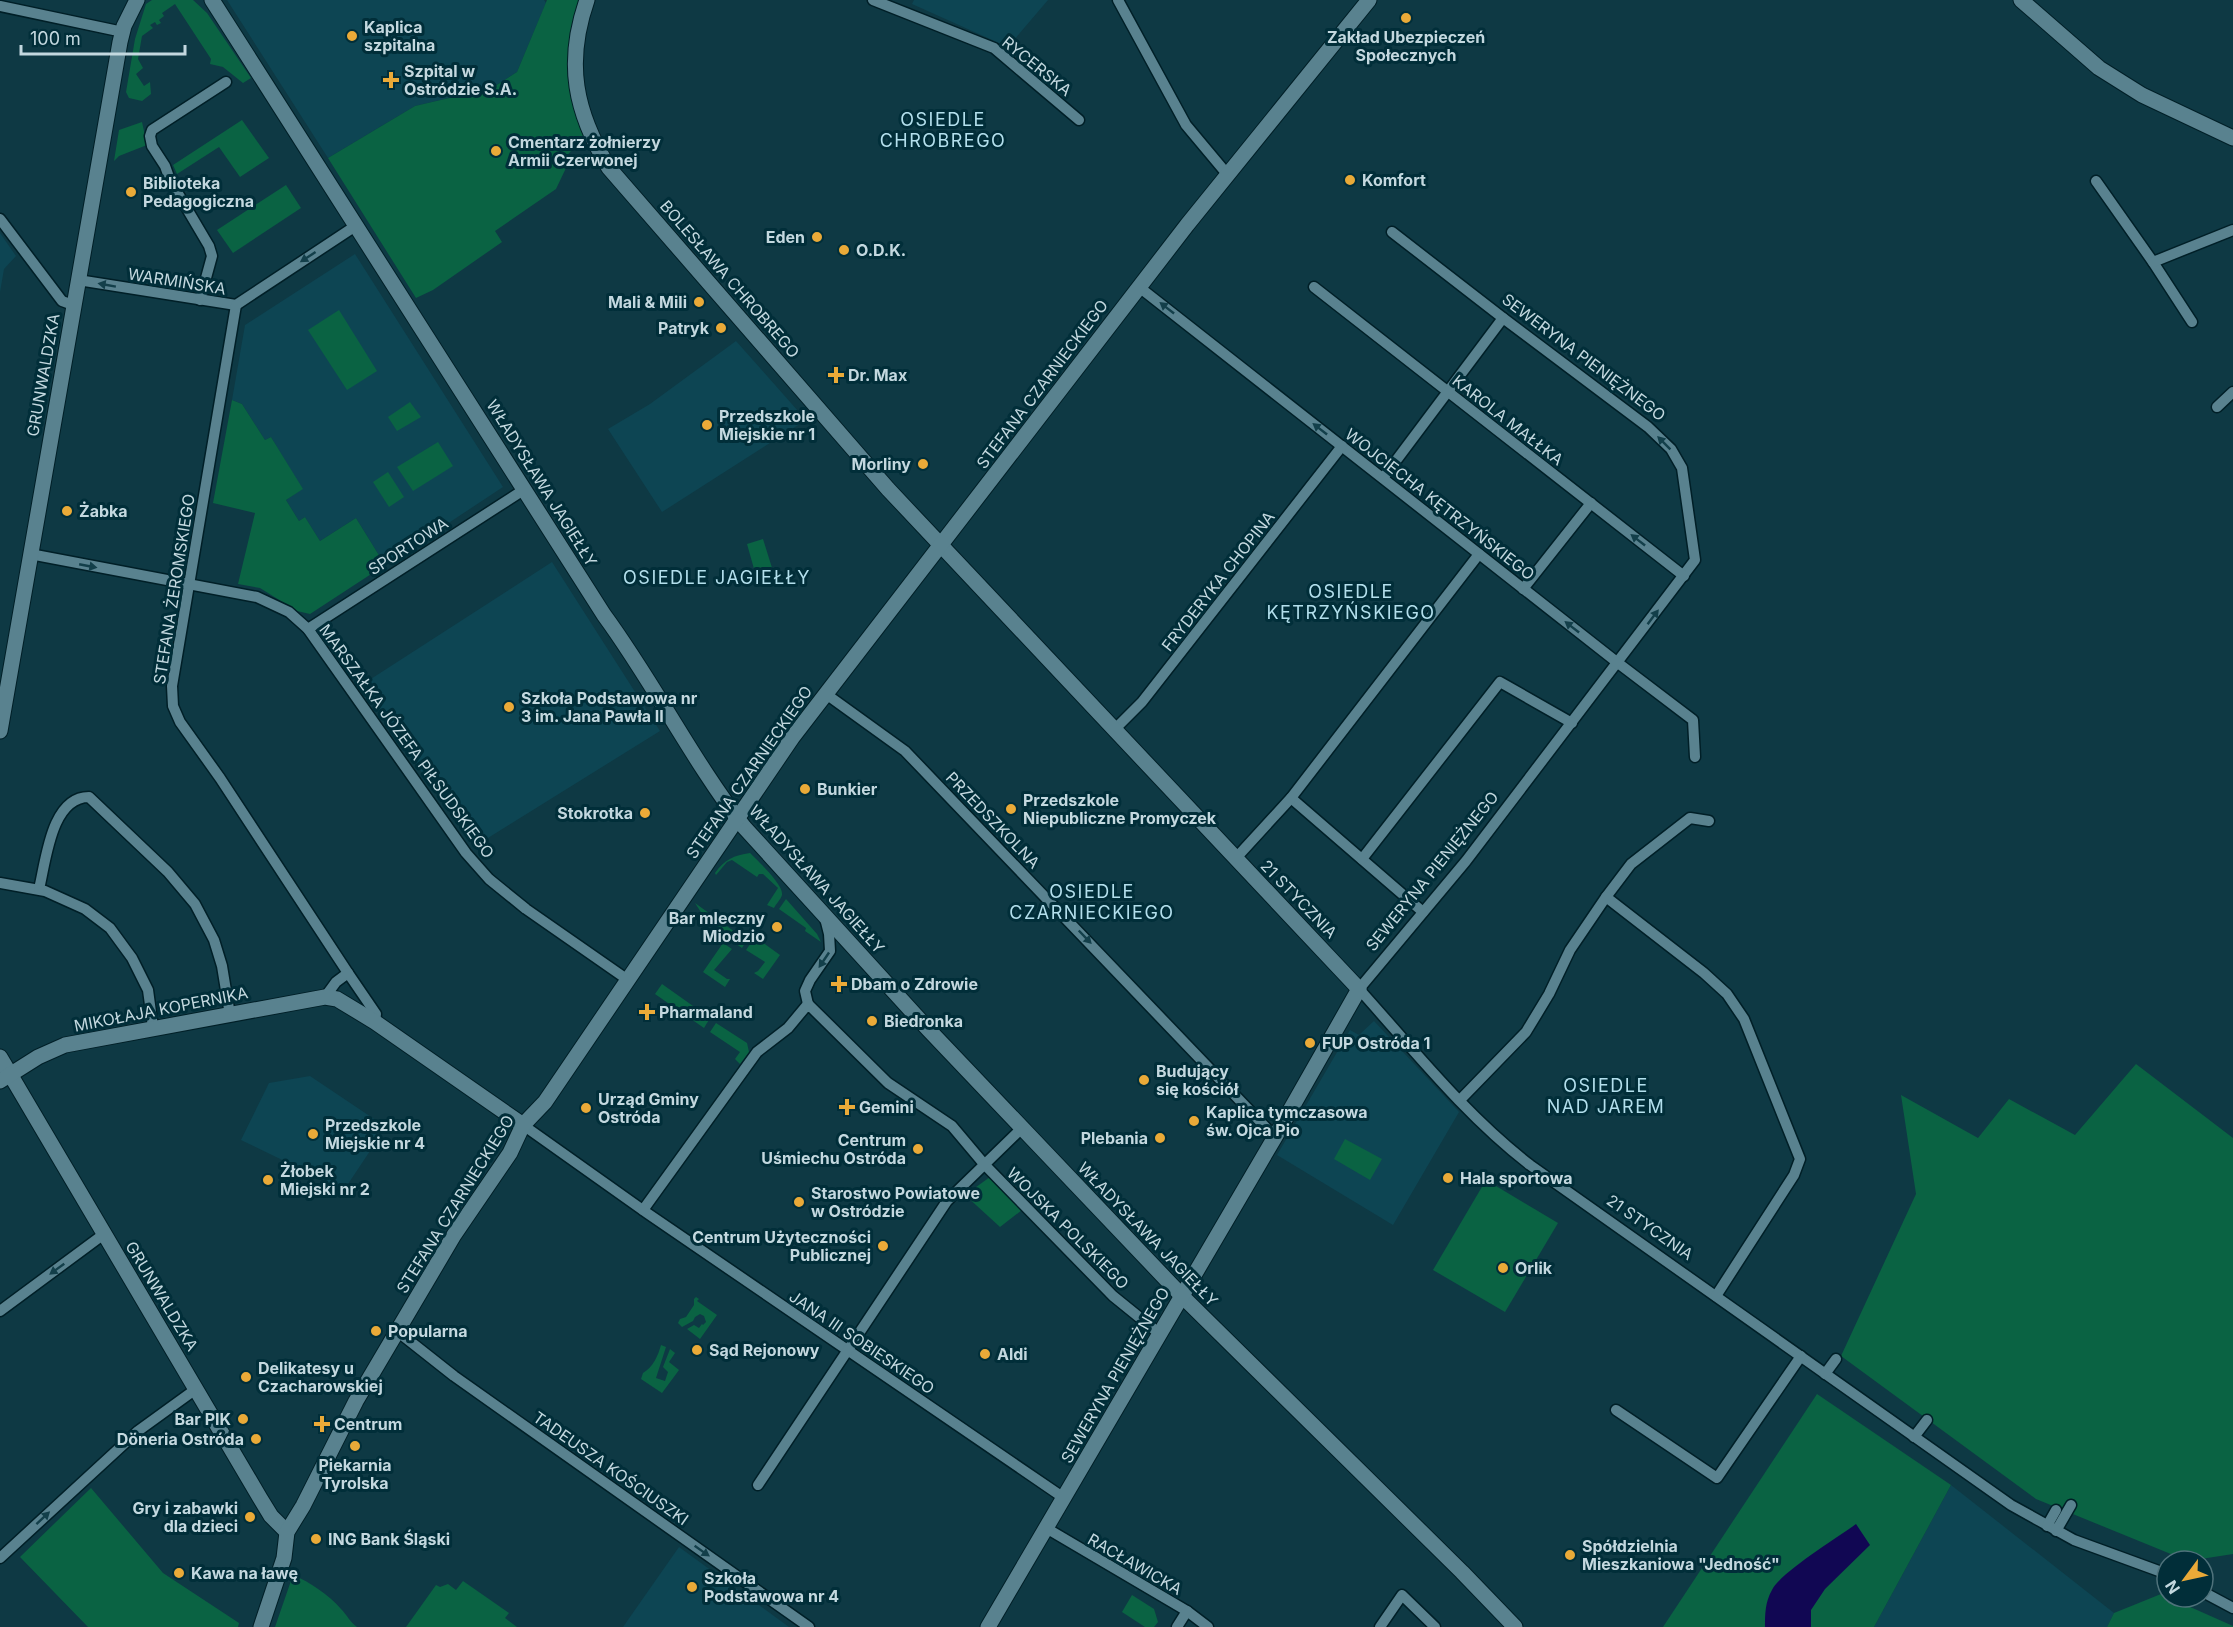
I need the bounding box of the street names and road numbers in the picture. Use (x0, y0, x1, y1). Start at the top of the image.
street label: RYCERSKA (998, 32, 1076, 100)
street label: BOLESŁAWA CHROBREGO (656, 196, 804, 362)
street label: WARMIŃSKA (127, 263, 227, 299)
street label: SEWERYNA PIENIĘŻNEGO (1498, 289, 1670, 425)
street label: STEFANA CZARNIECKIEGO (972, 296, 1112, 472)
street label: GRUNWALDZKA (22, 312, 64, 438)
street label: KAROLA MAŁŁKA (1449, 370, 1567, 470)
street label: WŁADYSŁAWA JAGIEŁŁY (482, 396, 602, 570)
street label: WOJCIECHA KĘTRZYŃSKIEGO (1341, 424, 1539, 584)
street label: STEFANA ŻEROMSKIEGO (149, 492, 199, 686)
street label: FRYDERYKA CHOPINA (1157, 507, 1279, 655)
street label: SPORTOWA (364, 513, 452, 579)
street label: MARSZAŁKA JÓZEFA PIŁSUDSKIEGO (315, 620, 499, 862)
street label: STEFANA CZARNIECKIEGO (682, 682, 816, 862)
street label: PRZEDSZKOLNA (942, 767, 1044, 873)
street label: SEWERYNA PIENIĘŻNEGO (1361, 787, 1503, 955)
street label: WŁADYSŁAWA JAGIEŁŁY (745, 801, 889, 958)
street label: 21 STYCZNIA (1257, 856, 1341, 942)
street label: MIKOŁAJA KOPERNIKA (72, 982, 250, 1036)
street label: STEFANA CZARNIECKIEGO (392, 1111, 518, 1297)
street label: WŁADYSŁAWA JAGIEŁŁY (1074, 1158, 1222, 1310)
street label: WOJSKA POLSKIEGO (1003, 1163, 1133, 1293)
street label: 21 STYCZNIA (1603, 1190, 1697, 1264)
street label: GRUNWALDZKA (121, 1237, 203, 1355)
street label: SEWERYNA PIENIĘŻNEGO (1056, 1284, 1174, 1466)
street label: JANA III SOBIESKIEGO (786, 1286, 938, 1398)
street label: TADEUSZA KOŚCIUSZKI (530, 1407, 692, 1529)
street label: RACŁAWICKA (1084, 1529, 1186, 1599)

